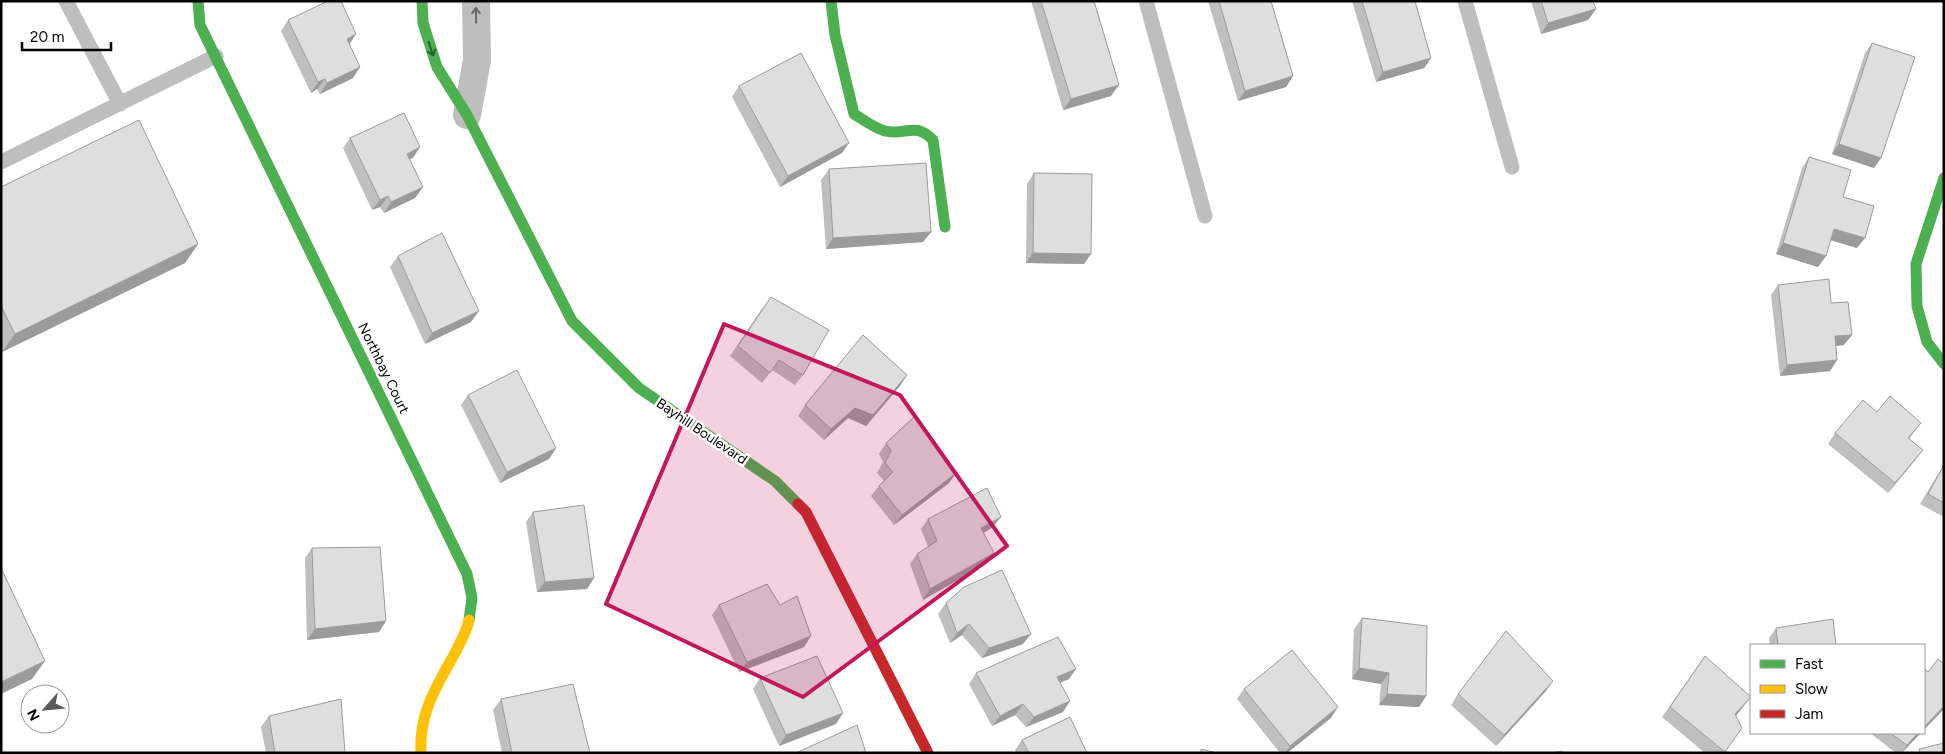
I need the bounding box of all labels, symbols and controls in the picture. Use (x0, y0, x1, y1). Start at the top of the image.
one-way arrow (471, 7, 481, 24)
scale bar (22, 20, 111, 52)
text: 20 m (30, 28, 64, 46)
one-way arrow (427, 40, 437, 56)
street label: Northbay Court (354, 320, 413, 416)
street label: Bayhill Boulevard (653, 395, 750, 468)
legend (1750, 644, 1925, 734)
text: Fast (1795, 655, 1824, 673)
text: Slow (1795, 680, 1828, 698)
north arrow (20, 684, 70, 734)
text: Jam (1795, 705, 1823, 723)
text: N (24, 706, 44, 723)

